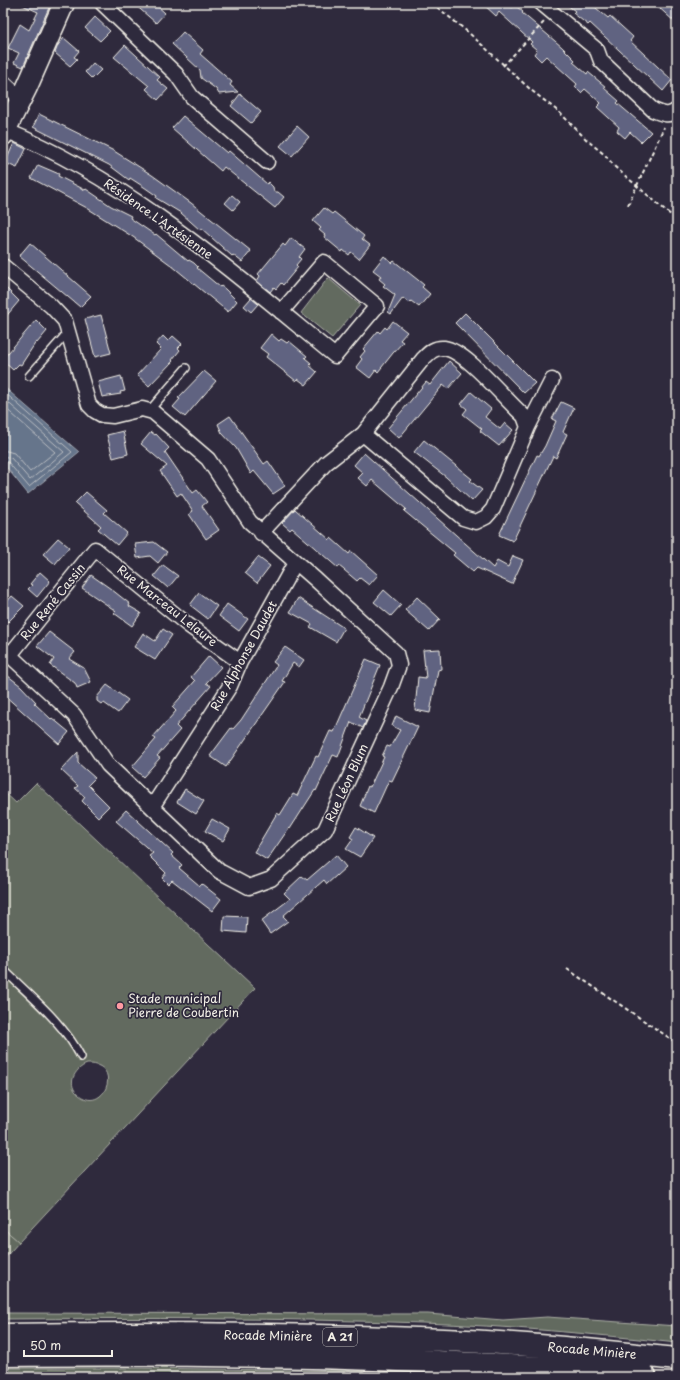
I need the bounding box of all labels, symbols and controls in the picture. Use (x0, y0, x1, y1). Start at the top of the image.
street label: Résidence L'Artésienne (100, 174, 217, 263)
street label: Rue René Cassin (16, 559, 89, 644)
street label: Rue Marceau Lelaure (114, 560, 222, 650)
street label: Rue Alphonse Daudet (205, 597, 281, 714)
street label: Rue Léon Blum (320, 740, 372, 825)
place label: Stade municipal Pierre de Coubertin (128, 989, 239, 1021)
marker: Stade municipal Pierre de Coubertin (115, 1001, 125, 1011)
street label: Rocade Minière (223, 1325, 313, 1345)
road number: A 21 (323, 1328, 357, 1346)
scale bar (24, 1332, 112, 1358)
text: 50 m (30, 1336, 61, 1354)
street label: Rocade Minière (547, 1337, 638, 1363)

